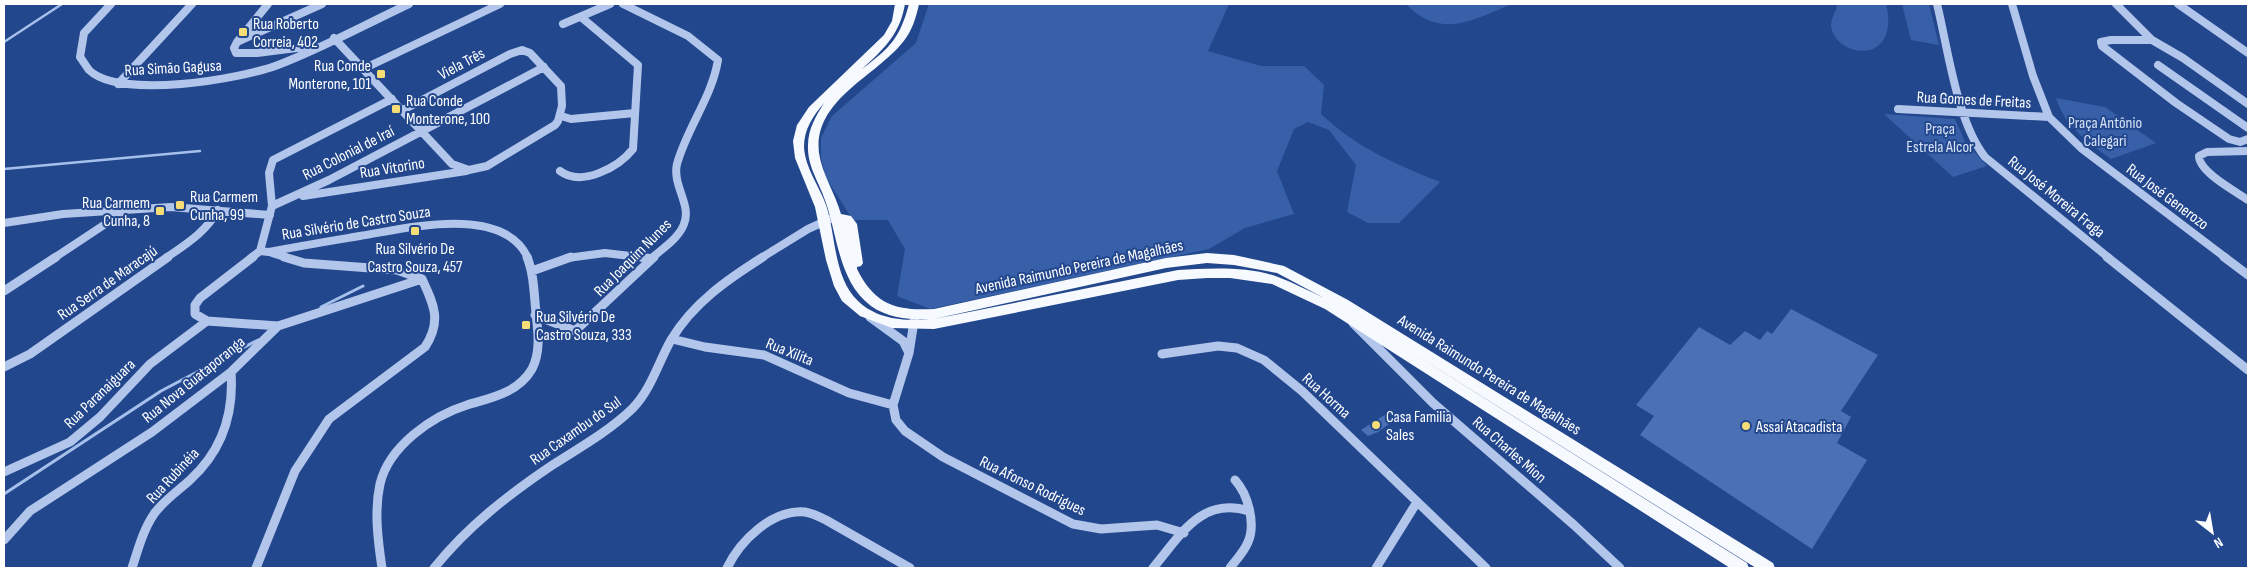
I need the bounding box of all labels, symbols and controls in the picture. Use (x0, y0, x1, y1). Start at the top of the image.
place label: Rua Roberto Correia, 402 (253, 15, 319, 52)
marker: Rua Roberto Correia, 402 (237, 26, 249, 38)
street label: Viela Três (435, 44, 489, 84)
street label: Rua Simão Gagusa (124, 56, 222, 81)
place label: Rua Conde Monterone, 101 (289, 57, 371, 94)
marker: Rua Conde Monterone, 101 (375, 68, 387, 80)
street label: Rua Gomes de Freitas (1916, 88, 2032, 113)
place label: Rua Conde Monterone, 100 (406, 92, 490, 129)
marker: Rua Conde Monterone, 100 (390, 103, 402, 115)
park label: Praça Antônio Calegari (2068, 114, 2142, 151)
park label: Praça Estrela Alcor (1906, 120, 1974, 157)
street label: Rua Colonial de Iraí (300, 122, 398, 185)
street label: Rua José Moreira Fraga (2004, 152, 2108, 242)
street label: Rua Vitorino (358, 154, 426, 183)
street label: Rua José Generozo (2122, 160, 2212, 234)
place label: Rua Carmem Cunha, 99 (190, 188, 258, 225)
place label: Rua Carmem Cunha, 8 (82, 194, 150, 231)
marker: Rua Carmem Cunha, 99 (174, 199, 186, 211)
street label: Rua Silvério de Castro Souza (280, 202, 432, 245)
marker: Rua Carmem Cunha, 8 (154, 205, 166, 217)
street label: Rua Joaquim Nunes (590, 215, 676, 301)
marker: Rua Silvério De Castro Souza, 457 (409, 225, 421, 237)
street label: Avenida Raimundo Pereira de Magalhães (973, 236, 1185, 299)
place label: Rua Silvério De Castro Souza, 457 (368, 240, 463, 277)
street label: Rua Serra de Maracajú (54, 242, 161, 325)
place label: Rua Silvério De Castro Souza, 333 (536, 308, 632, 345)
street label: Avenida Raimundo Pereira de Magalhães (1393, 310, 1584, 440)
marker: Rua Silvério De Castro Souza, 333 (520, 319, 532, 331)
street label: Rua Nova Guataporanga (139, 333, 249, 427)
street label: Rua Xilita (763, 334, 816, 371)
street label: Rua Paranaiguara (60, 355, 140, 433)
street label: Rua Horma (1298, 369, 1354, 423)
street label: Rua Caxambu do Sul (527, 393, 625, 470)
place label: Casa Familia Sales (1386, 408, 1452, 445)
street label: Rua Charles Mion (1468, 413, 1550, 487)
place label: Assaí Atacadista (1755, 418, 1842, 437)
marker: Casa Familia Sales (1370, 419, 1382, 431)
marker: Assaí Atacadista (1740, 420, 1752, 432)
street label: Rua Rubinéia (143, 444, 204, 508)
street label: Rua Afonso Rodrigues (976, 452, 1089, 520)
north arrow (2187, 507, 2237, 557)
text: N (2211, 534, 2226, 552)

